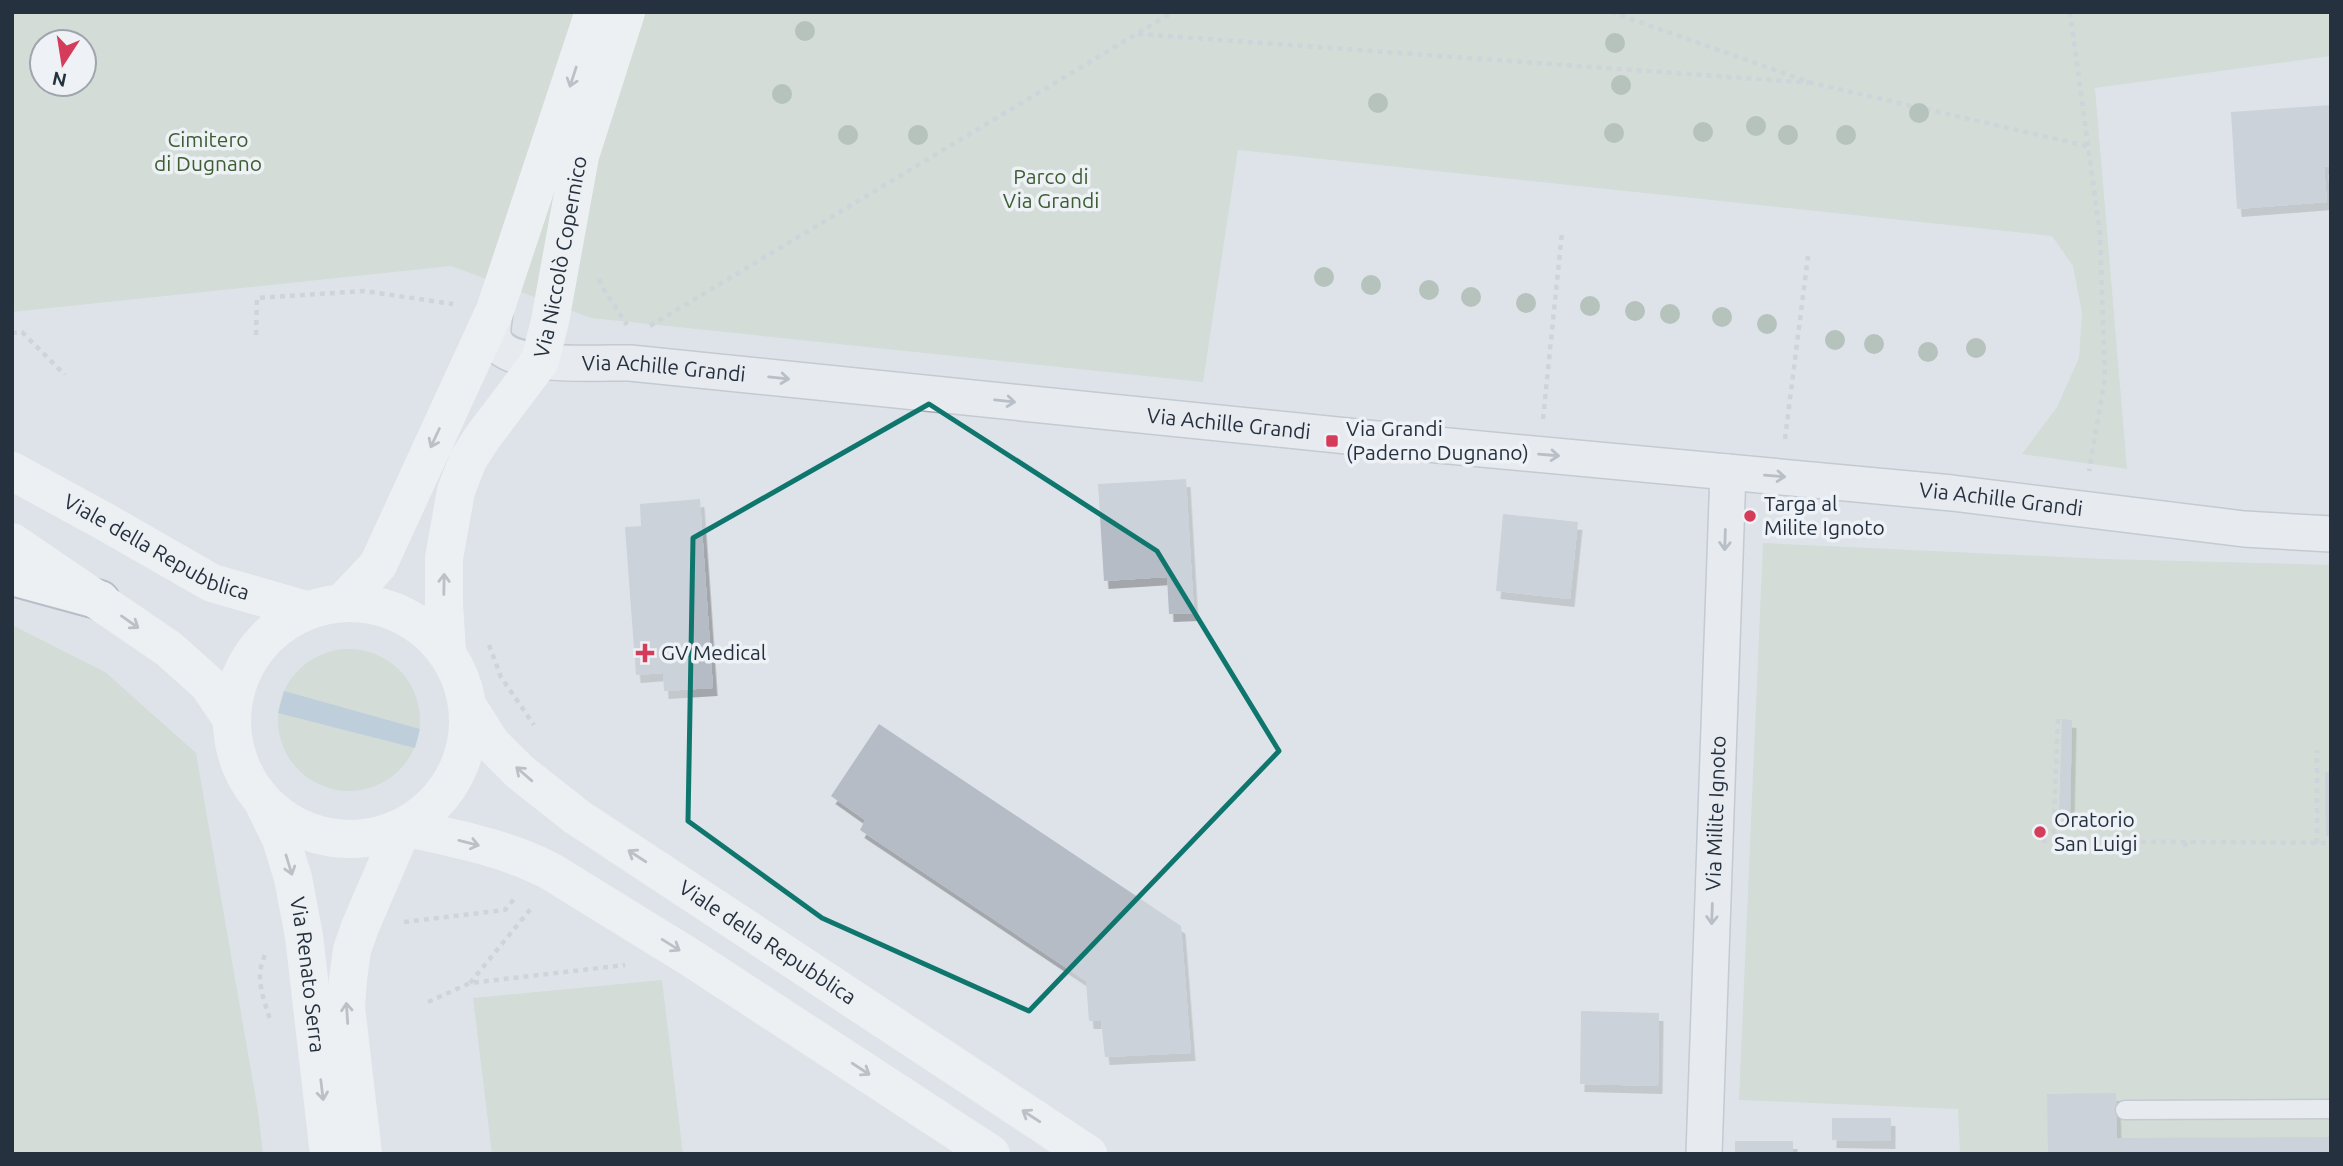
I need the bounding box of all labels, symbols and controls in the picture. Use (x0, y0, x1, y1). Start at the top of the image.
north arrow (28, 28, 98, 98)
one-way arrow (565, 66, 578, 88)
text: N (50, 67, 69, 92)
park label: Cimitero di Dugnano (154, 127, 262, 175)
street label: Via Niccolò Copernico (528, 154, 591, 360)
park label: Parco di Via Grandi (1003, 164, 1099, 212)
street label: Via Achille Grandi (582, 350, 747, 386)
one-way arrow (767, 372, 790, 385)
one-way arrow (993, 395, 1016, 408)
street label: Via Achille Grandi (1146, 403, 1312, 443)
place label: Via Grandi (Paderno Dugnano) (1346, 416, 1529, 464)
one-way arrow (428, 426, 441, 448)
marker: Via Grandi (Paderno Dugnano) (1324, 433, 1340, 449)
one-way arrow (1537, 449, 1559, 462)
one-way arrow (1763, 470, 1786, 483)
street label: Via Achille Grandi (1918, 477, 2084, 520)
street label: Viale della Repubblica (60, 489, 252, 604)
place label: Targa al Milite Ignoto (1764, 491, 1885, 539)
marker: Targa al Milite Ignoto (1742, 508, 1758, 524)
one-way arrow (1719, 528, 1732, 551)
one-way arrow (437, 573, 451, 596)
one-way arrow (120, 614, 139, 629)
place label: GV Medical (661, 640, 766, 664)
marker: GV Medical (635, 643, 655, 663)
street label: Via Milite Ignoto (1700, 735, 1730, 891)
one-way arrow (515, 766, 533, 782)
place label: Oratorio San Luigi (2054, 807, 2138, 855)
marker: Oratorio San Luigi (2032, 824, 2048, 840)
one-way arrow (457, 836, 480, 850)
one-way arrow (628, 849, 647, 863)
one-way arrow (284, 854, 296, 876)
street label: Viale della Repubblica (675, 875, 861, 1009)
street label: Via Renato Serra (286, 895, 330, 1054)
one-way arrow (1706, 902, 1719, 925)
one-way arrow (660, 938, 680, 952)
one-way arrow (340, 1002, 353, 1025)
one-way arrow (851, 1062, 871, 1076)
one-way arrow (315, 1078, 328, 1101)
one-way arrow (1022, 1109, 1042, 1123)

